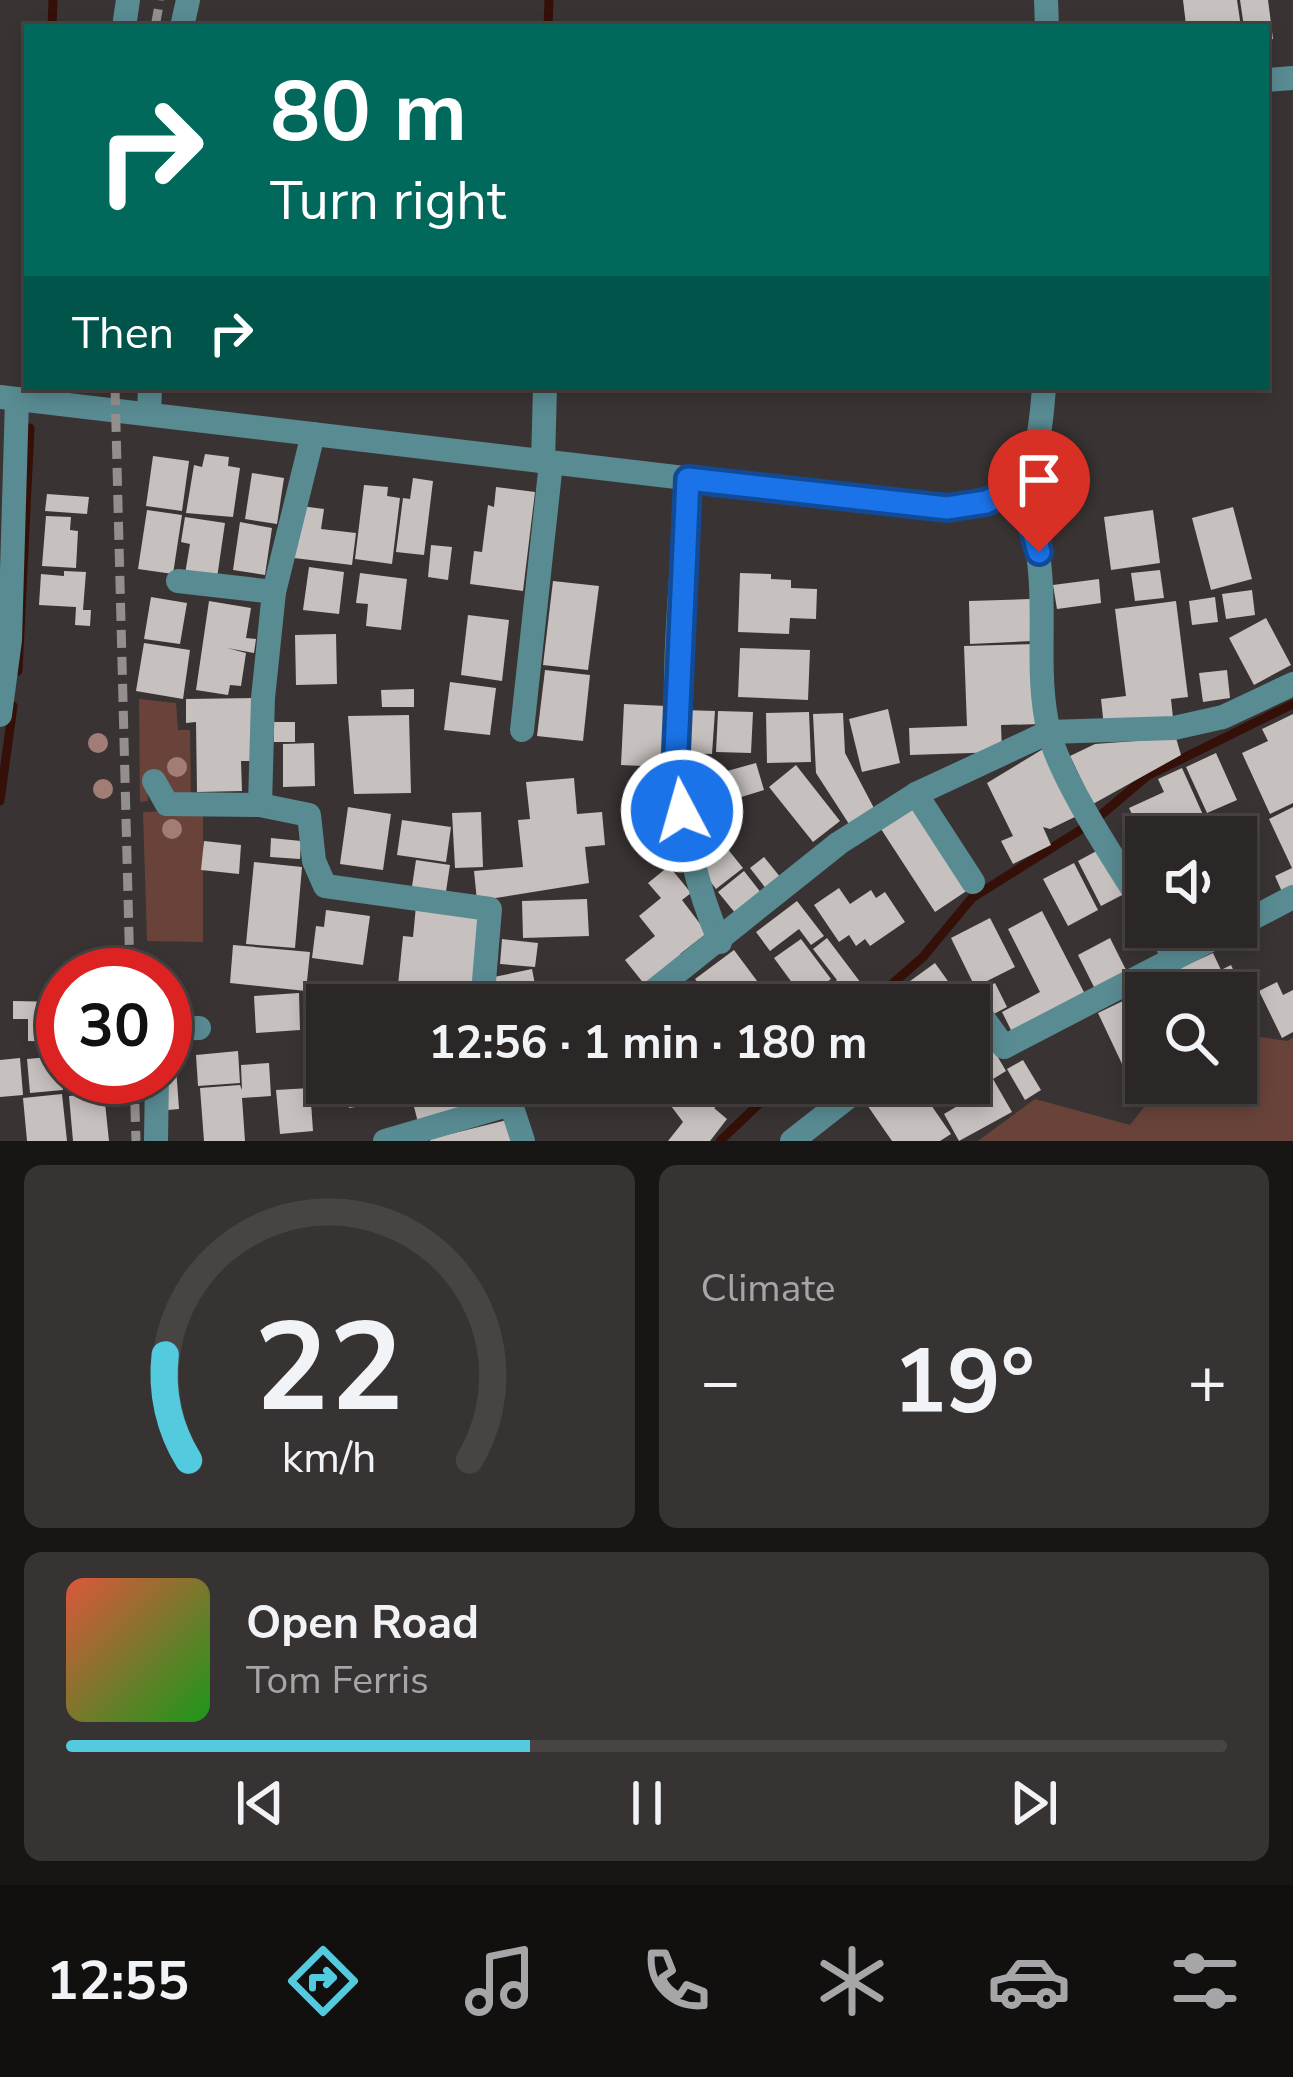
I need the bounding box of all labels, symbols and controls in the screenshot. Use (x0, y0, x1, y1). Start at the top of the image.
text: 80 m (270, 55, 467, 170)
icon: right (72, 72, 228, 228)
text: Turn right (270, 164, 506, 238)
icon: right (198, 300, 264, 366)
text: Then (72, 303, 174, 364)
pin (988, 429, 1090, 552)
icon: arrive (1006, 447, 1072, 513)
position arrow (619, 748, 745, 874)
map controls (1125, 816, 1257, 1104)
button: sound (1125, 816, 1257, 948)
speed limit sign: 30 (36, 948, 192, 1104)
button: search (1125, 972, 1257, 1104)
text: 12:56 · 1 min · 180 m (428, 1013, 868, 1074)
text: Climate (701, 1262, 836, 1315)
text: 22 (254, 1283, 404, 1453)
text: 19° (893, 1321, 1035, 1444)
text: − (701, 1337, 740, 1427)
text: + (1187, 1337, 1227, 1427)
text: km/h (282, 1428, 377, 1486)
text: Open Road (246, 1593, 479, 1654)
text: Tom Ferris (246, 1654, 429, 1707)
icon: previous (227, 1770, 293, 1836)
icon: pause (614, 1770, 680, 1836)
icon: next (1001, 1770, 1067, 1836)
icon: directions (281, 1939, 365, 2023)
icon: music (458, 1939, 542, 2023)
icon: phone (634, 1939, 718, 2023)
icon: climate (810, 1939, 894, 2023)
icon: car (987, 1939, 1071, 2023)
icon: filters (1163, 1939, 1247, 2023)
text: 12:55 (46, 1944, 189, 2018)

